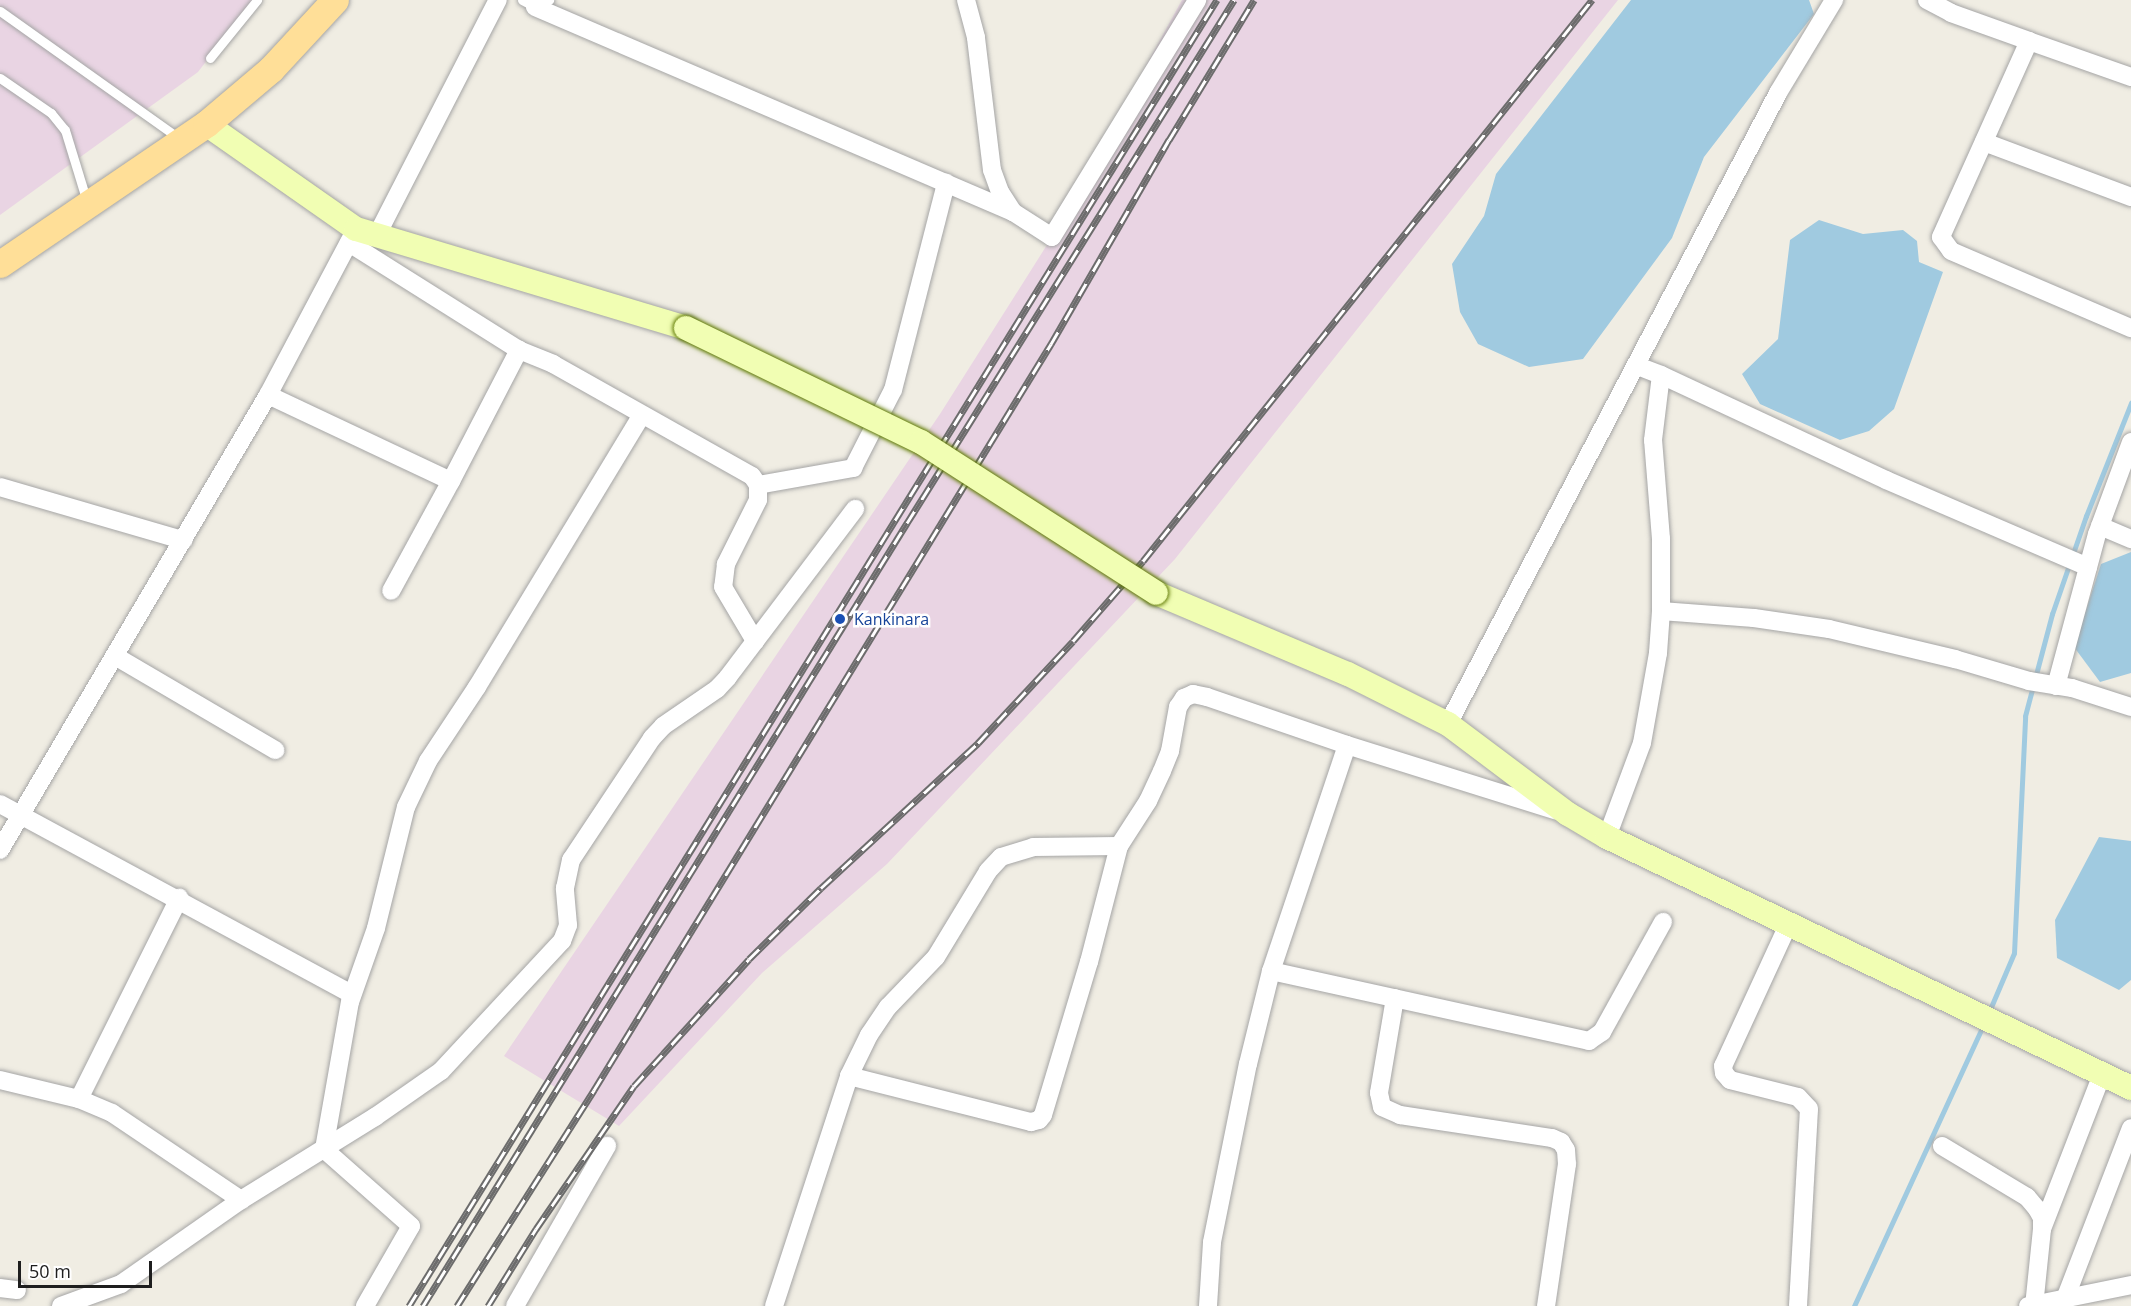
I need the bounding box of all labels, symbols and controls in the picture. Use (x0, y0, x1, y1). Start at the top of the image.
place label: Kankinara (854, 609, 929, 629)
marker: Kankinara (831, 610, 849, 628)
scale bar (21, 1249, 154, 1287)
text: 50 m (29, 1259, 71, 1283)

